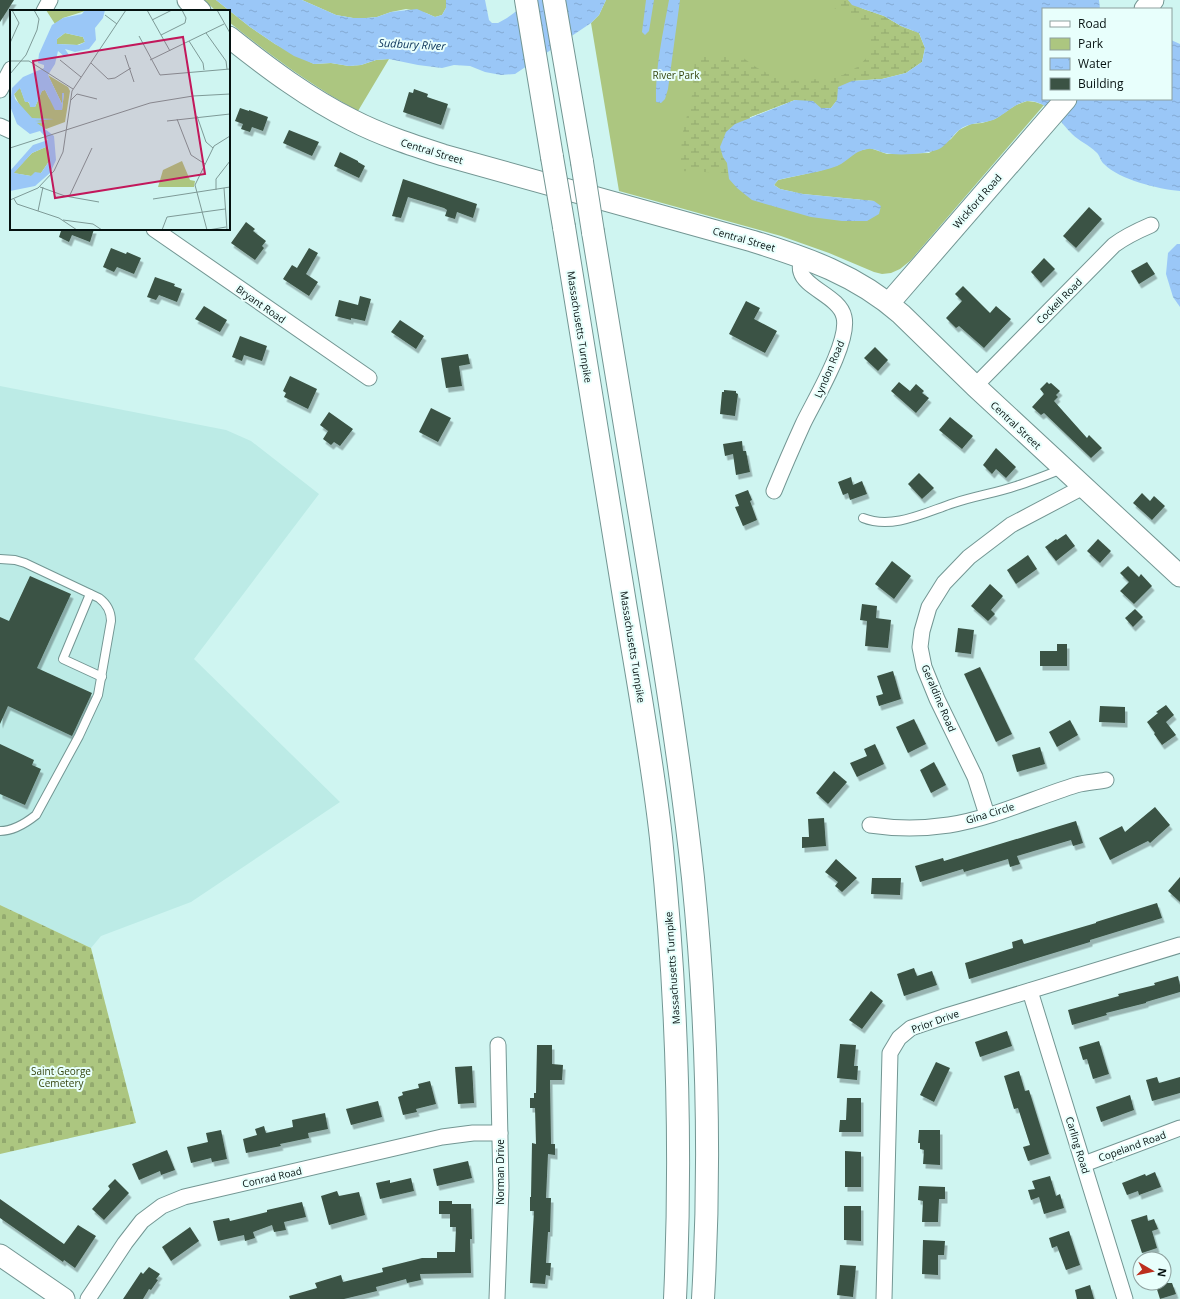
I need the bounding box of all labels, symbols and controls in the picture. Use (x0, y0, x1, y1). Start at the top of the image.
legend (1042, 8, 1172, 100)
inset map (10, 10, 230, 230)
text: Road (1078, 15, 1107, 32)
water label: Sudbury River (378, 35, 447, 53)
text: Park (1078, 35, 1104, 52)
text: Water (1078, 55, 1112, 72)
park label: River Park (653, 68, 700, 82)
text: Building (1078, 75, 1124, 92)
street label: Central Street (399, 135, 465, 167)
street label: Wickford Road (949, 171, 1005, 231)
street label: Central Street (711, 223, 777, 255)
street label: Massachusetts Turnpike (564, 270, 596, 384)
street label: Cockell Road (1033, 275, 1085, 327)
street label: Bryant Road (234, 282, 288, 326)
street label: Lyndon Road (811, 338, 847, 400)
street label: Central Street (988, 398, 1045, 452)
street label: Massachusetts Turnpike (617, 590, 649, 704)
street label: Geraldine Road (919, 662, 959, 734)
street label: Gina Circle (964, 799, 1016, 827)
street label: Massachusetts Turnpike (661, 911, 683, 1025)
street label: Prior Drive (909, 1006, 961, 1036)
park label: Saint George Cemetery (31, 1064, 91, 1090)
street label: Carling Road (1063, 1115, 1093, 1175)
street label: Copeland Road (1096, 1127, 1168, 1165)
street label: Norman Drive (493, 1139, 507, 1205)
street label: Conrad Road (241, 1163, 303, 1191)
north arrow (1132, 1251, 1172, 1291)
text: N (1154, 1267, 1170, 1278)

